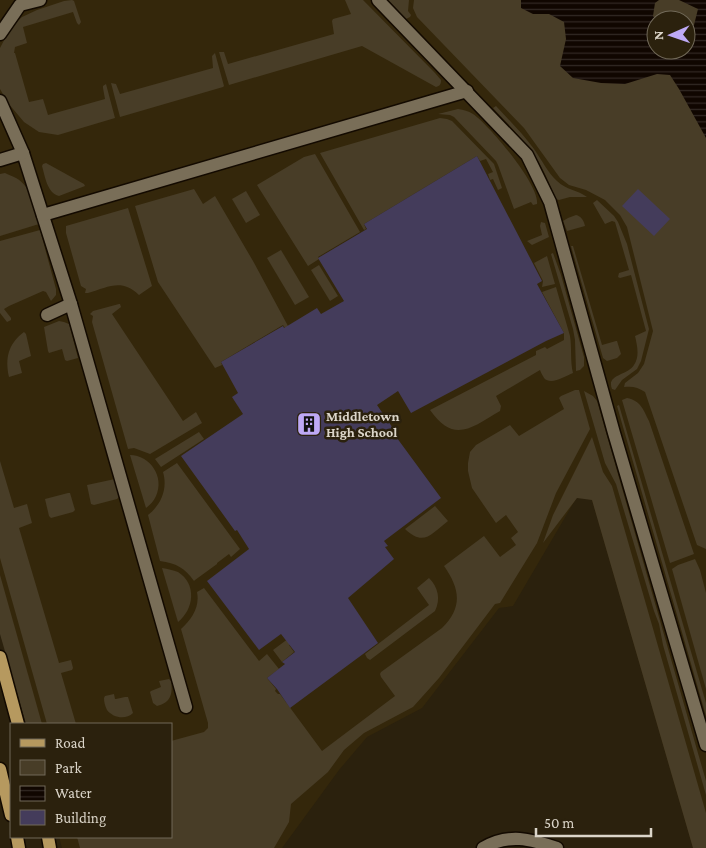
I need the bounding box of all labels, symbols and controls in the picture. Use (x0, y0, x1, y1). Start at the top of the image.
north arrow (646, 10, 696, 60)
text: N (650, 30, 666, 41)
place label: Middletown High School (326, 408, 399, 440)
building icon: Middletown High School (296, 411, 322, 437)
legend (10, 723, 172, 838)
text: Road (55, 735, 86, 751)
text: Park (55, 760, 82, 776)
text: Water (55, 785, 92, 801)
scale bar (536, 806, 651, 838)
text: Building (55, 810, 106, 827)
text: 50 m (544, 815, 574, 831)

